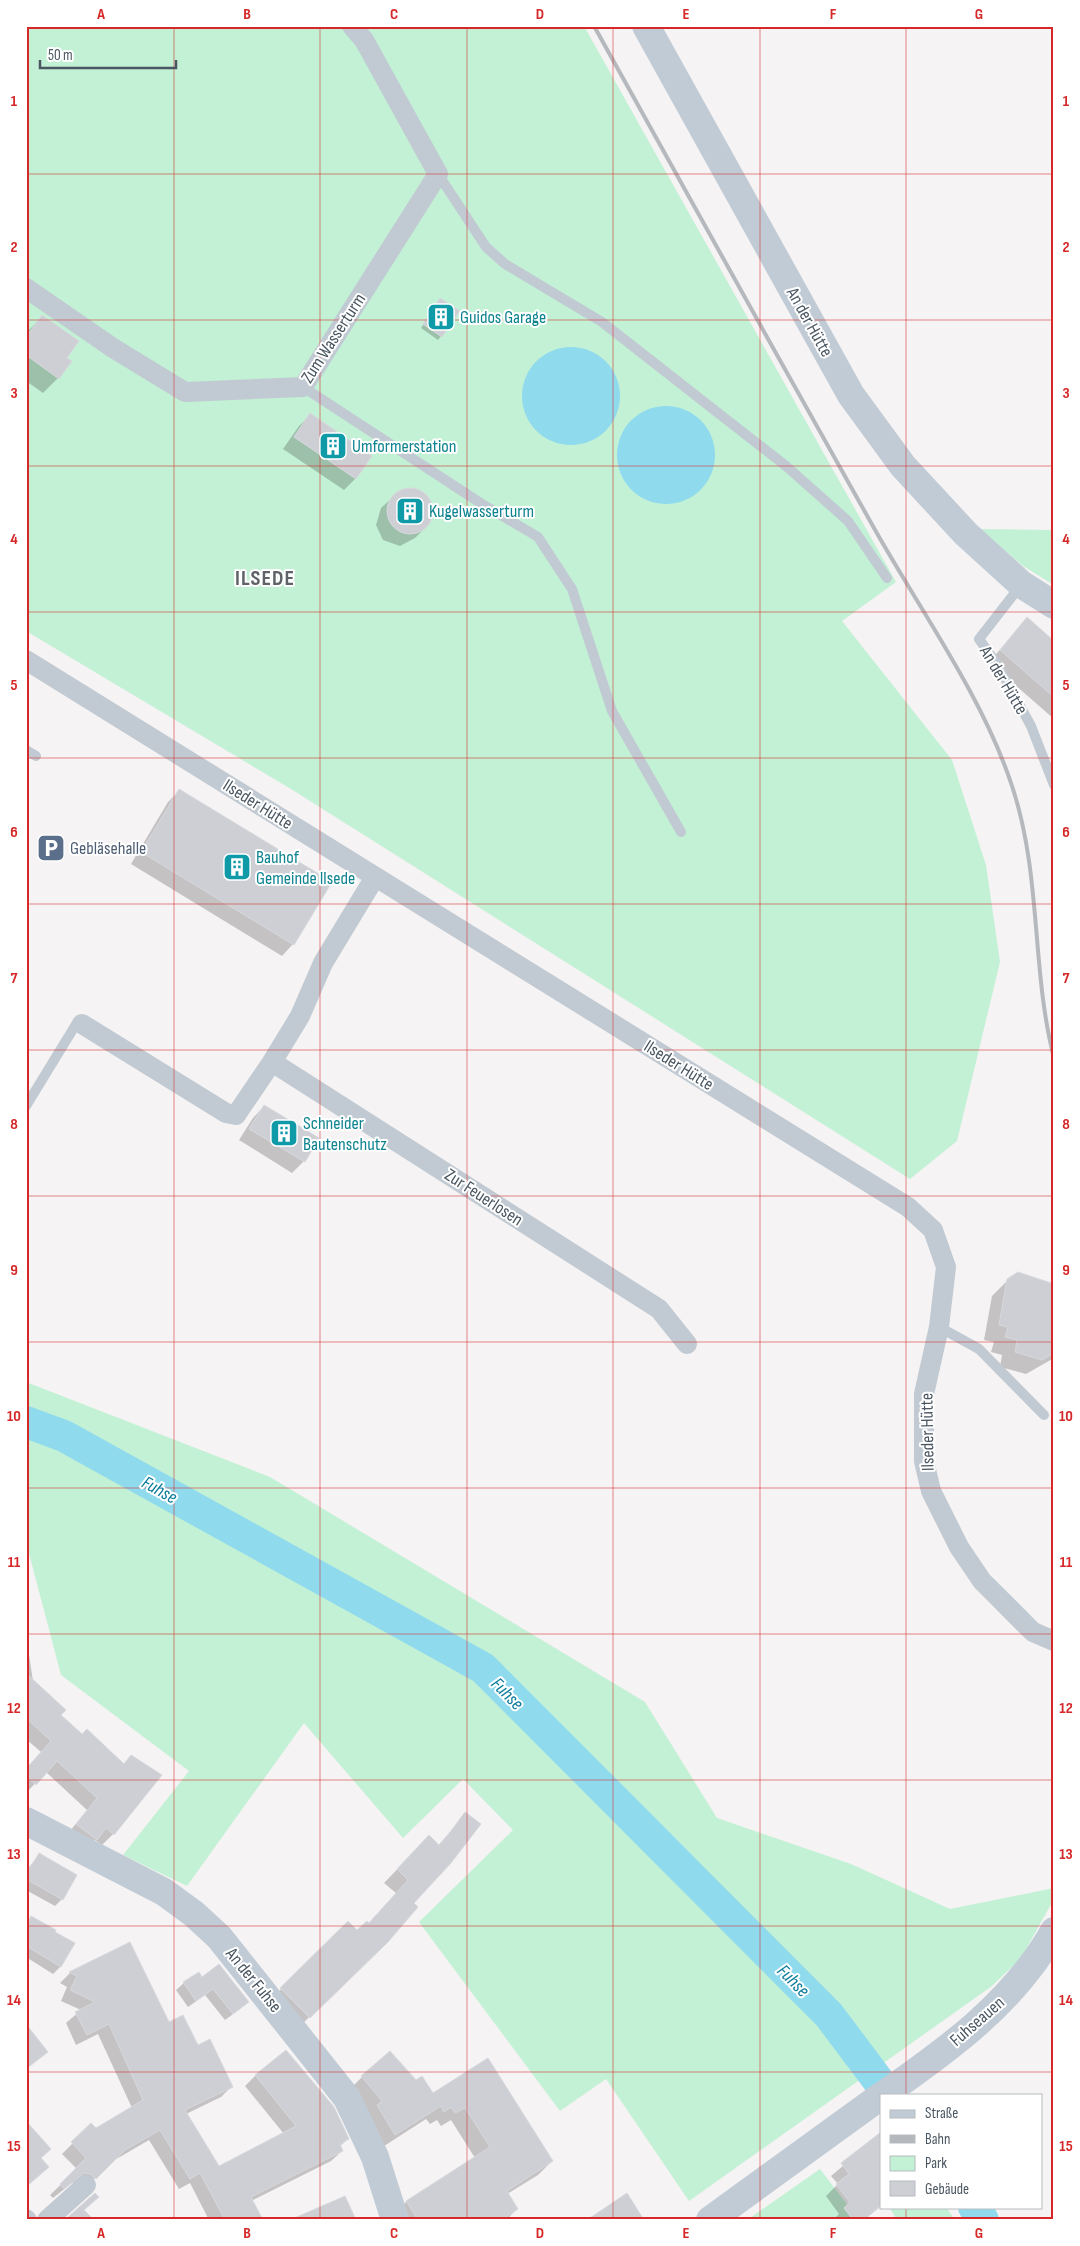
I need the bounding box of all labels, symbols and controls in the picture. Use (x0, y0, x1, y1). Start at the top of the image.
text: A (96, 5, 105, 24)
text: B (243, 5, 251, 24)
text: C (390, 5, 398, 24)
text: D (536, 5, 544, 24)
text: E (683, 5, 690, 24)
text: F (830, 5, 837, 24)
text: G (975, 5, 983, 24)
scale bar (40, 38, 176, 70)
text: 50 m (48, 46, 73, 65)
text: 1 (11, 92, 18, 111)
text: 1 (1063, 92, 1070, 111)
text: 2 (10, 238, 18, 257)
text: 2 (1062, 238, 1070, 257)
street label: An der Hütte (781, 283, 837, 361)
street label: Zum Wasserturm (297, 290, 370, 387)
building icon: Guidos Garage (426, 302, 456, 332)
place label: Guidos Garage (460, 307, 546, 328)
text: 3 (10, 384, 18, 403)
text: 3 (1062, 384, 1070, 403)
building icon: Umformerstation (318, 431, 348, 461)
place label: Umformerstation (352, 436, 456, 457)
building icon: Kugelwasserturm (395, 496, 425, 526)
place label: Kugelwasserturm (429, 501, 534, 522)
text: 4 (10, 530, 18, 549)
text: 4 (1062, 530, 1070, 549)
district label: ILSEDE (235, 565, 295, 592)
street label: An der Hütte (974, 641, 1032, 718)
text: 5 (10, 676, 18, 695)
text: 5 (1062, 676, 1070, 695)
street label: Ilseder Hütte (219, 775, 296, 834)
text: 6 (10, 823, 18, 842)
text: 6 (1062, 823, 1070, 842)
parking icon: Gebläsehalle (36, 833, 66, 863)
place label: Gebläsehalle (70, 838, 146, 859)
place label: Bauhof Gemeinde Ilsede (256, 847, 355, 889)
building icon: Bauhof Gemeinde Ilsede (222, 852, 252, 882)
text: 7 (11, 969, 18, 988)
text: 7 (1063, 969, 1070, 988)
street label: Ilseder Hütte (640, 1036, 717, 1095)
place label: Schneider Bautenschutz (303, 1113, 387, 1155)
text: 8 (10, 1115, 18, 1134)
text: 8 (1062, 1115, 1070, 1134)
building icon: Schneider Bautenschutz (269, 1118, 299, 1148)
street label: Zur Feuerlosen (441, 1164, 527, 1230)
text: 9 (10, 1261, 18, 1280)
text: 9 (1062, 1261, 1070, 1280)
street label: Ilseder Hütte (916, 1393, 939, 1471)
text: 10 (7, 1407, 21, 1426)
text: 10 (1059, 1407, 1073, 1426)
water label: Fuhse (138, 1471, 181, 1510)
text: 11 (8, 1553, 21, 1572)
text: 11 (1060, 1553, 1073, 1572)
water label: Fuhse (486, 1673, 528, 1716)
text: 12 (7, 1699, 21, 1718)
text: 12 (1059, 1699, 1073, 1718)
text: 13 (7, 1845, 21, 1864)
text: 13 (1059, 1845, 1073, 1864)
street label: An der Fuhse (221, 1943, 286, 2017)
water label: Fuhse (772, 1960, 814, 2003)
text: 14 (7, 1991, 21, 2010)
text: 14 (1059, 1991, 1073, 2010)
street label: Fuhseauen (946, 1992, 1009, 2051)
legend (880, 2094, 1042, 2208)
text: Straße (925, 2104, 958, 2123)
text: Bahn (925, 2130, 950, 2149)
text: 15 (7, 2137, 21, 2156)
text: 15 (1059, 2137, 1073, 2156)
text: Park (925, 2154, 947, 2173)
text: Gebäude (925, 2180, 969, 2199)
text: A (96, 2224, 105, 2243)
text: B (243, 2224, 251, 2243)
text: C (390, 2224, 398, 2243)
text: D (536, 2224, 544, 2243)
text: E (683, 2224, 690, 2243)
text: F (830, 2224, 837, 2243)
text: G (975, 2224, 983, 2243)

